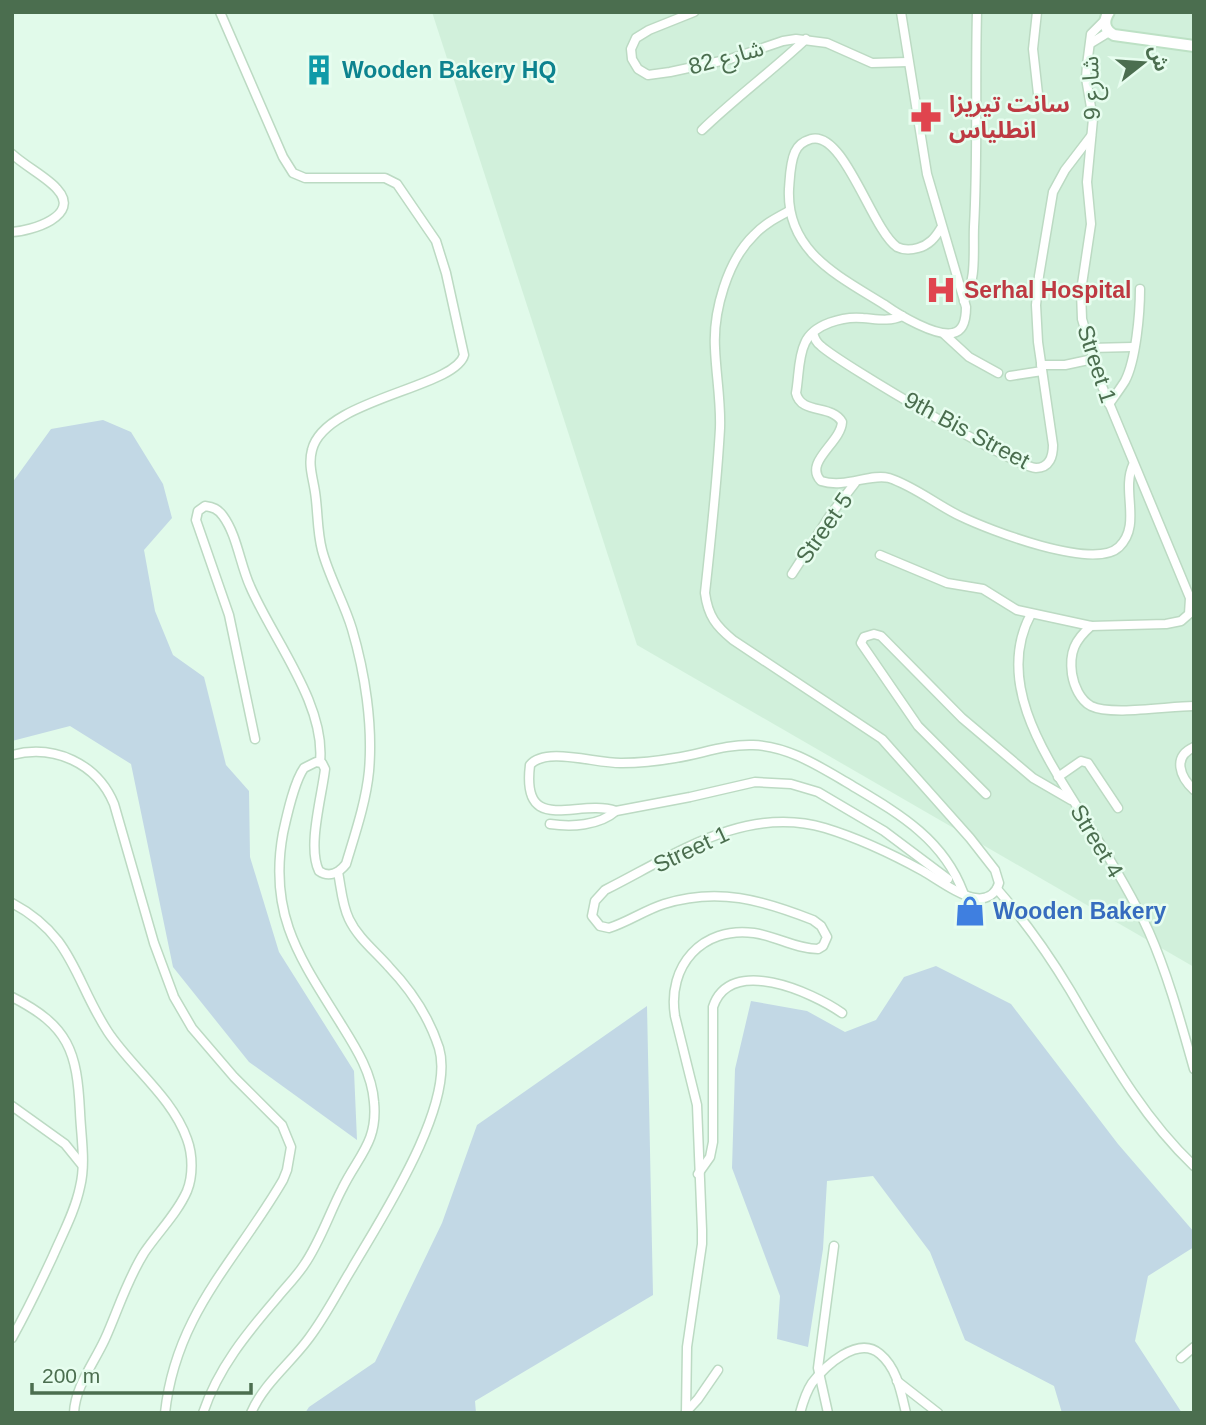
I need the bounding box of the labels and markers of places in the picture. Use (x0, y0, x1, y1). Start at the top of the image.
building icon: Wooden Bakery HQ (302, 53, 336, 87)
place label: Wooden Bakery HQ (342, 57, 556, 83)
place label: سانت تيريزا انطلياس (949, 91, 1070, 144)
pharmacy icon: سانت تيريزا انطلياس (909, 100, 943, 134)
hospital icon: Serhal Hospital (924, 273, 958, 307)
place label: Serhal Hospital (964, 277, 1131, 303)
shop icon: Wooden Bakery (953, 894, 987, 928)
place label: Wooden Bakery (993, 898, 1167, 924)

